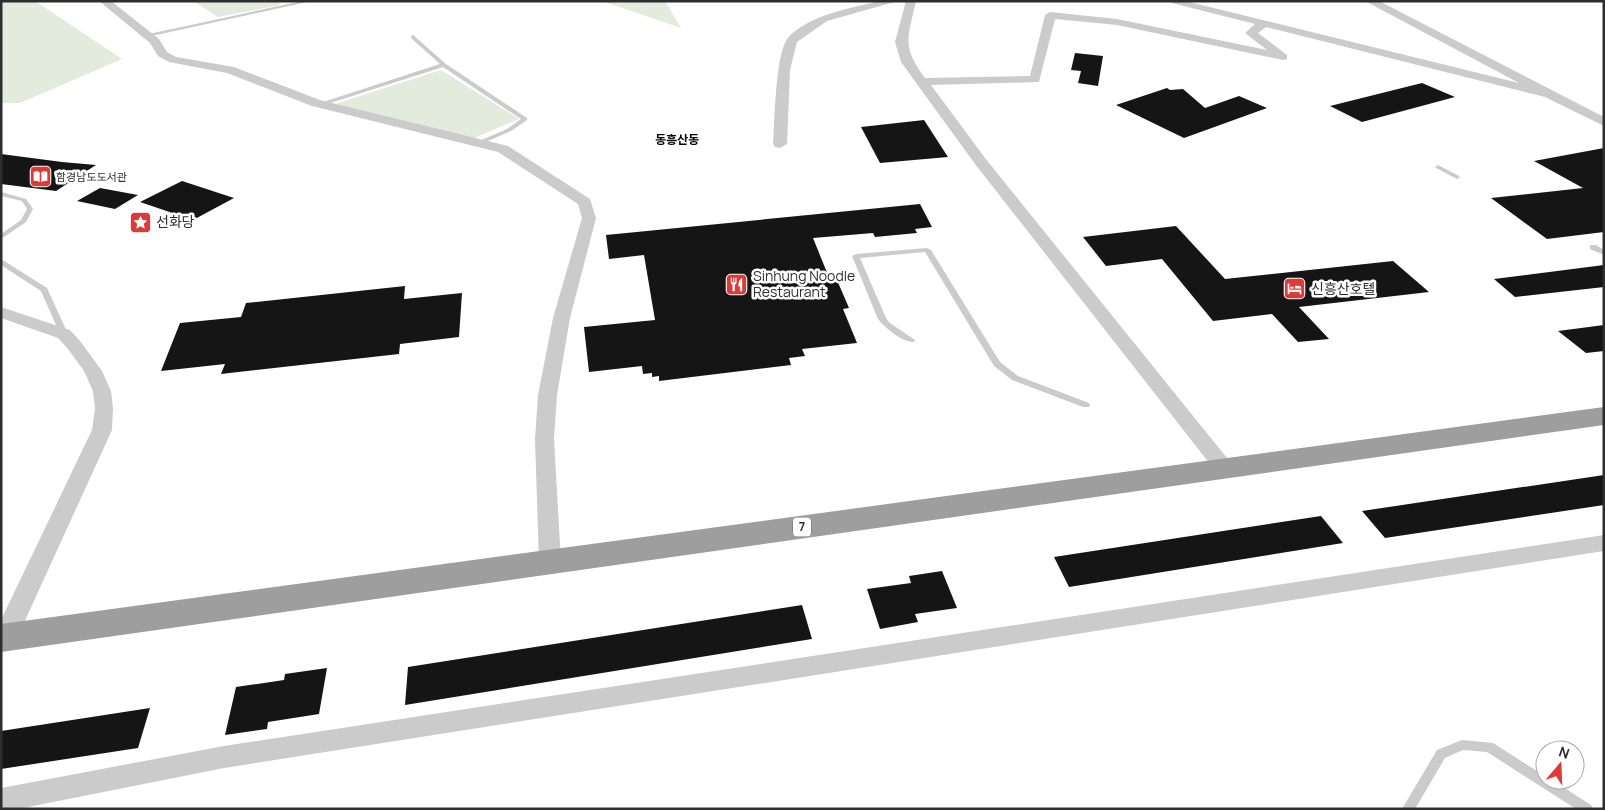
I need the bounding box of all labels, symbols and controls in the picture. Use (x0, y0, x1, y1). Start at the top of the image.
district label: 동흥산동 (655, 131, 699, 148)
library icon: 함경남도도서관 (28, 165, 52, 189)
place label: 함경남도도서관 (56, 169, 127, 184)
place icon: 선화당 (128, 210, 152, 234)
place label: 선화당 (156, 212, 195, 231)
place label: Sinhung Noodle Restaurant (753, 266, 855, 301)
restaurant icon: Sinhung Noodle Restaurant (725, 272, 749, 296)
hotel icon: 신흥산호텔 (1283, 277, 1307, 301)
place label: 신흥산호텔 (1311, 279, 1375, 298)
road number: 7 (793, 518, 811, 536)
north arrow (1535, 740, 1585, 790)
text: N (1557, 742, 1572, 763)

